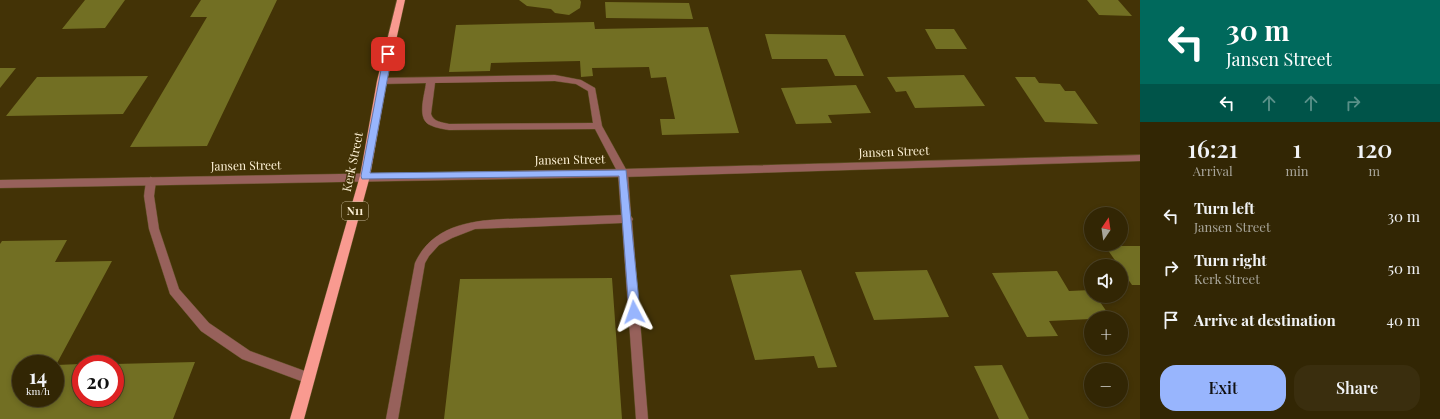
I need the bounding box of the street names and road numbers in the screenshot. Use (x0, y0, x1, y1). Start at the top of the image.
street label: Kerk Street (338, 130, 366, 193)
street label: Jansen Street (857, 142, 930, 160)
street label: Jansen Street (534, 150, 606, 168)
street label: Jansen Street (210, 156, 282, 174)
road number: N11 (342, 202, 368, 220)

